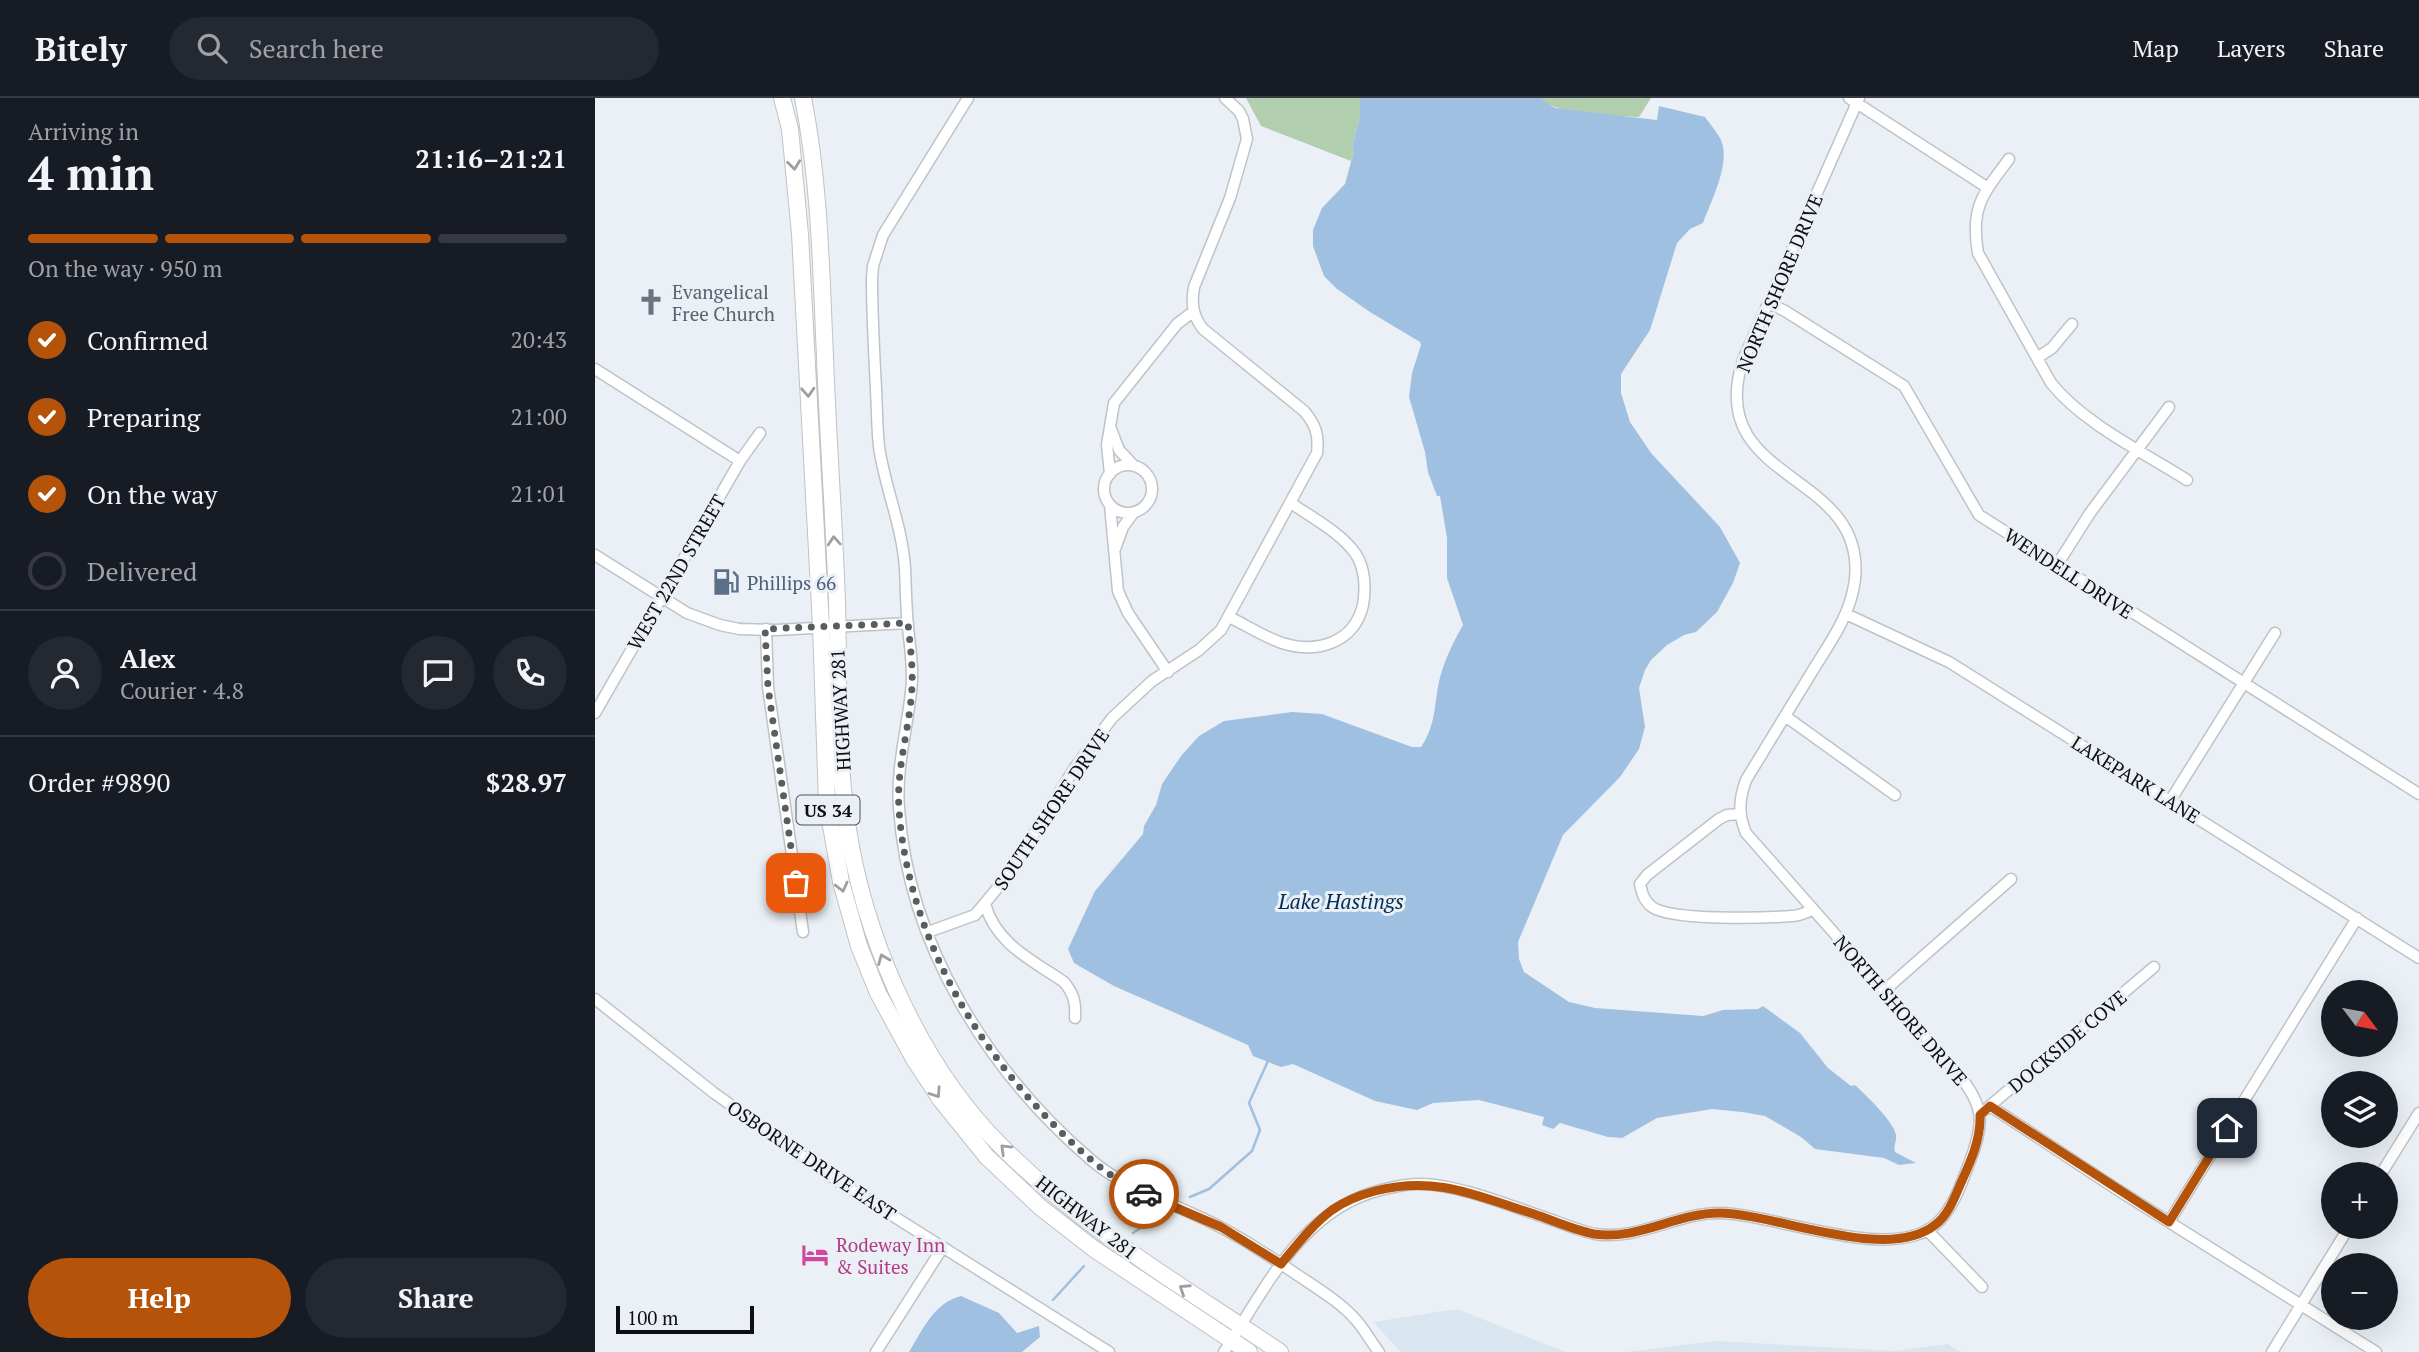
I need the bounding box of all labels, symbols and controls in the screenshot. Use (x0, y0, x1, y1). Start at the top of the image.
search box (169, 17, 659, 80)
text: Bitely (35, 27, 127, 70)
icon: search (193, 29, 231, 67)
text: Search here (249, 31, 384, 65)
text: Map (2132, 32, 2179, 64)
text: Layers (2217, 32, 2286, 64)
text: Share (2324, 32, 2384, 64)
text: Arriving in (28, 116, 139, 147)
text: 21:16–21:21 (415, 141, 567, 175)
text: 4 min (28, 142, 154, 203)
one-way arrow (787, 159, 802, 171)
street label: NORTH SHORE DRIVE (1730, 190, 1828, 376)
text: On the way · 950 m (28, 253, 222, 284)
place label: Evangelical Free Church (672, 279, 775, 326)
church icon: Evangelical Free Church (636, 287, 666, 317)
icon: check (28, 321, 66, 359)
text: Confirmed (87, 323, 208, 357)
text: 20:43 (510, 324, 567, 355)
one-way arrow (800, 387, 815, 398)
icon: check (28, 398, 66, 436)
text: Preparing (87, 400, 200, 434)
text: 21:00 (510, 401, 567, 432)
icon: check (28, 475, 66, 513)
text: On the way (87, 477, 218, 511)
text: 21:01 (510, 478, 567, 509)
street label: WEST 22ND STREET (621, 490, 731, 654)
street label: WENDELL DRIVE (2000, 522, 2138, 624)
one-way arrow (827, 535, 842, 546)
text: Delivered (87, 554, 197, 588)
fuel station icon: Phillips 66 (711, 567, 741, 597)
place label: Phillips 66 (747, 570, 836, 595)
button: person (28, 636, 102, 710)
button: chat (401, 636, 475, 710)
button: phone (493, 636, 567, 710)
text: Alex (120, 641, 176, 675)
street label: HIGHWAY 281 (824, 648, 856, 772)
text: Courier · 4.8 (120, 675, 244, 706)
street label: SOUTH SHORE DRIVE (988, 724, 1114, 894)
street label: LAKEPARK LANE (2067, 729, 2205, 829)
text: Order #9890 (28, 765, 170, 799)
text: $28.97 (486, 765, 567, 799)
road number: US 34 (797, 796, 859, 824)
pin (766, 853, 826, 913)
icon: bag (777, 864, 815, 902)
one-way arrow (834, 881, 848, 893)
water label: Lake Hastings (1277, 887, 1404, 915)
street label: NORTH SHORE DRIVE (1829, 930, 1973, 1090)
one-way arrow (878, 954, 892, 966)
north arrow (2321, 980, 2397, 1057)
map controls (2321, 980, 2398, 1330)
street label: DOCKSIDE COVE (2003, 984, 2131, 1098)
button: layers (2321, 1071, 2398, 1148)
one-way arrow (928, 1085, 941, 1098)
street label: OSBORNE DRIVE EAST (723, 1094, 901, 1226)
pin (2197, 1098, 2257, 1158)
icon: home (2208, 1109, 2246, 1147)
one-way arrow (1000, 1145, 1013, 1158)
courier (1109, 1159, 1179, 1229)
button: + (2321, 1162, 2398, 1239)
street label: HIGHWAY 281 (1031, 1170, 1143, 1264)
icon: car (1125, 1175, 1163, 1213)
place label: Rodeway Inn & Suites (836, 1232, 945, 1279)
hotel icon: Rodeway Inn & Suites (800, 1240, 830, 1270)
button: − (2321, 1253, 2398, 1330)
button: Help (28, 1258, 291, 1338)
button: Share (305, 1258, 567, 1338)
one-way arrow (1179, 1284, 1192, 1297)
scale bar (616, 1303, 754, 1335)
text: 100 m (627, 1305, 678, 1330)

